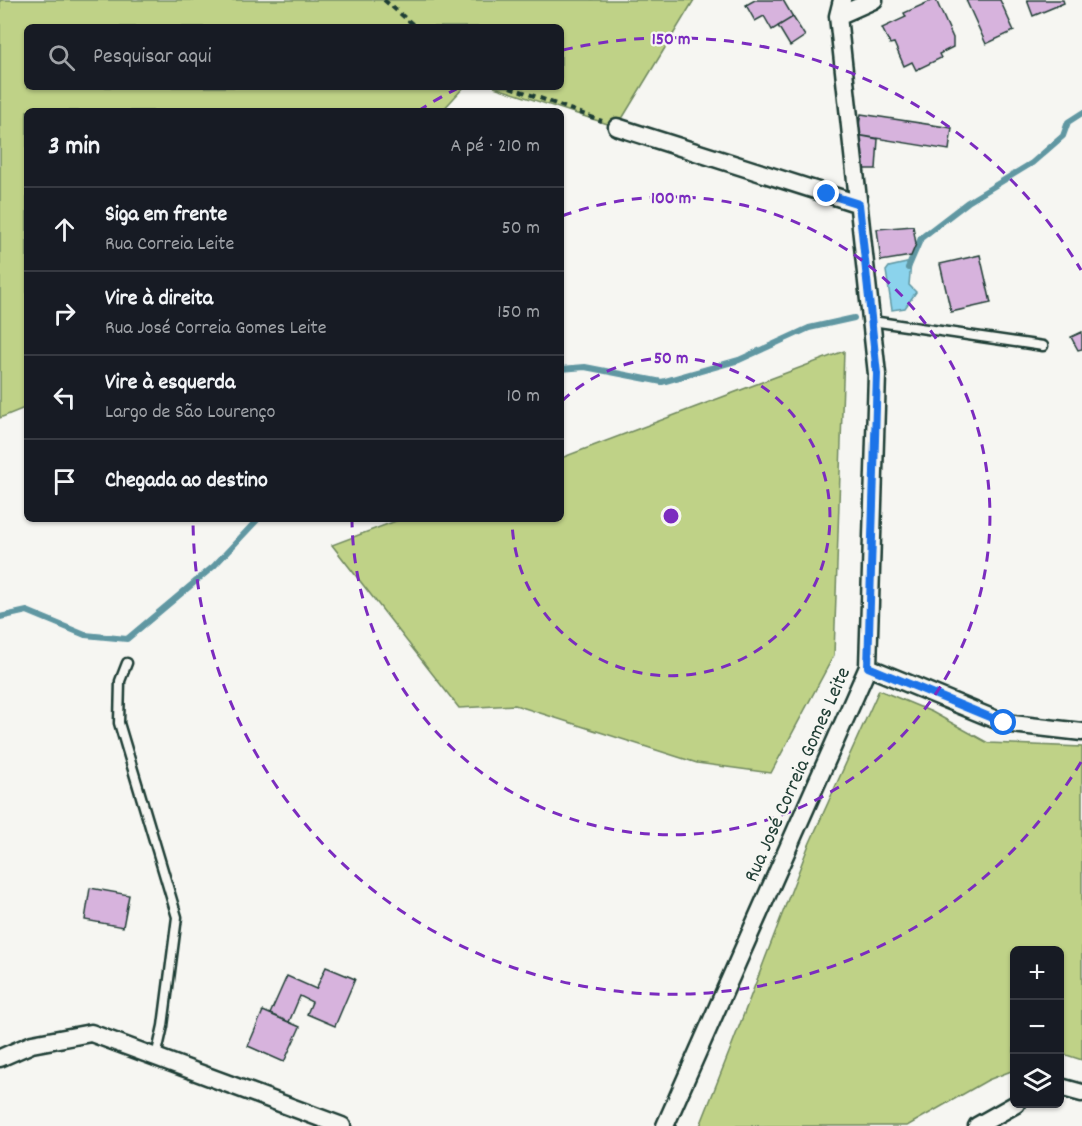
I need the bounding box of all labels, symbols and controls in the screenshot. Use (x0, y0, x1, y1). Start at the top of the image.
search box (24, 24, 564, 90)
text: 150 m (652, 28, 690, 53)
icon: search (45, 41, 78, 74)
text: Pesquisar aqui (93, 42, 212, 73)
text: 3 min (48, 129, 100, 166)
text: A pé · 210 m (451, 133, 540, 161)
route end (813, 180, 839, 206)
text: 100 m (651, 187, 691, 212)
text: Siga em frente (105, 200, 227, 231)
icon: ahead (48, 213, 81, 246)
text: 50 m (502, 215, 540, 243)
text: Rua Correia Leite (105, 231, 234, 259)
text: Vire à direita (105, 284, 213, 315)
icon: right (48, 297, 81, 330)
text: 150 m (497, 299, 540, 327)
text: Rua José Correia Gomes Leite (105, 315, 327, 343)
text: 50 m (654, 347, 688, 372)
text: Vire à esquerda (105, 368, 235, 399)
icon: left (48, 381, 81, 414)
text: 10 m (506, 383, 540, 411)
text: Largo de São Lourenço (105, 399, 275, 427)
icon: arrive (48, 465, 81, 498)
text: Chegada ao destino (105, 466, 268, 497)
centre of rings (661, 506, 681, 526)
street label: Rua José Correia Gomes Leite (738, 663, 860, 888)
route start (990, 709, 1016, 735)
map controls (1010, 946, 1064, 1108)
button: + (1010, 946, 1064, 1000)
button: − (1010, 1000, 1064, 1054)
button: layers (1010, 1054, 1064, 1108)

